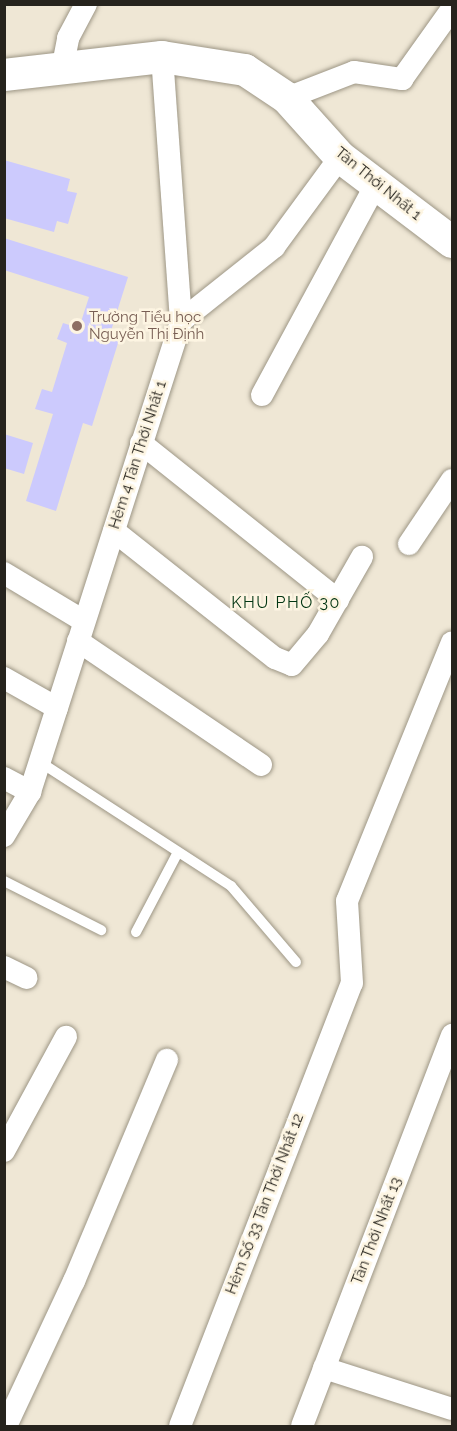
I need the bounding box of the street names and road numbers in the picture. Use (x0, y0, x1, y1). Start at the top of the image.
street label: Tân Thới Nhất 1 (331, 144, 425, 224)
street label: Hẻm 4 Tân Thới Nhất 1 (105, 378, 171, 532)
street label: Hẻm Số 33 Tân Thới Nhất 12 (222, 1111, 308, 1297)
street label: Tân Thới Nhất 13 (348, 1175, 406, 1287)

